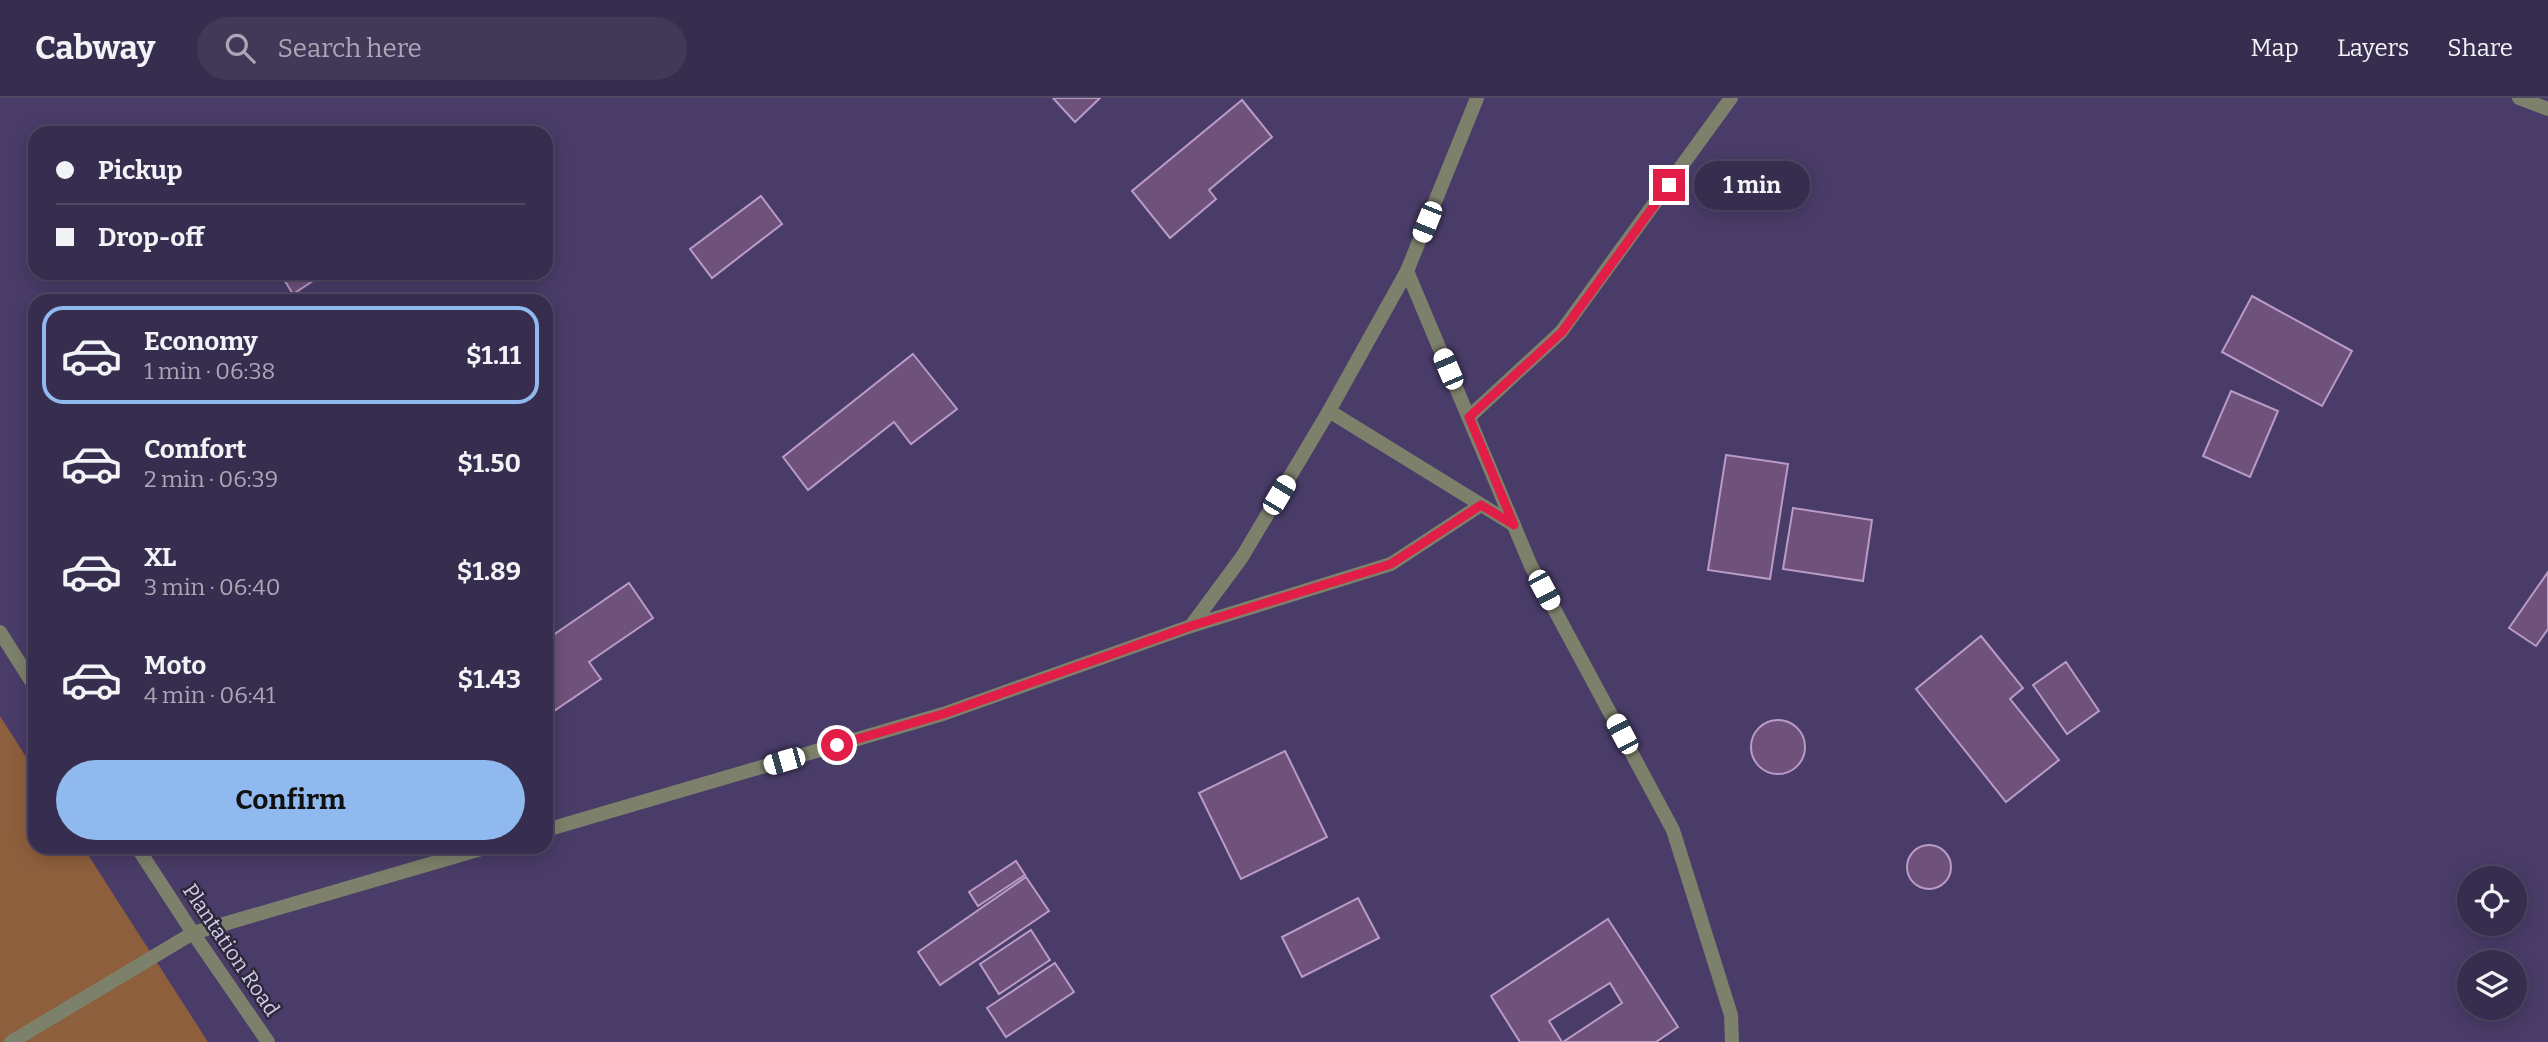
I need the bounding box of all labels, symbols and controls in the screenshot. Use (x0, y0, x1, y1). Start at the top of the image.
search box (197, 17, 687, 80)
text: Cabway (35, 28, 155, 68)
icon: search (221, 29, 259, 67)
text: Search here (277, 33, 422, 64)
text: Map (2251, 34, 2299, 62)
text: Layers (2337, 34, 2409, 62)
text: Share (2447, 34, 2513, 62)
text: Pickup (98, 155, 183, 186)
callout: 1 min (1694, 160, 1809, 210)
route end (1653, 169, 1685, 201)
text: 1 min (1723, 171, 1781, 199)
car (1410, 199, 1445, 245)
text: Drop-off (98, 222, 204, 253)
icon: car (60, 324, 123, 387)
text: Economy (144, 326, 258, 357)
text: $1.11 (466, 340, 521, 371)
car (1431, 346, 1466, 392)
text: 1 min · 06:38 (144, 357, 275, 385)
icon: car (60, 432, 123, 495)
text: Comfort (144, 434, 247, 465)
text: $1.50 (457, 448, 521, 479)
text: 2 min · 06:39 (144, 465, 278, 493)
car (1260, 472, 1299, 518)
icon: car (60, 540, 123, 603)
text: XL (144, 542, 176, 573)
text: $1.89 (457, 556, 521, 587)
car (1525, 567, 1564, 613)
text: 3 min · 06:40 (144, 573, 280, 601)
icon: car (60, 648, 123, 711)
text: Moto (144, 650, 206, 681)
text: $1.43 (458, 664, 521, 695)
text: 4 min · 06:41 (144, 681, 275, 709)
car (1603, 711, 1642, 757)
route start (821, 729, 853, 761)
car (761, 745, 808, 777)
button: Confirm (56, 760, 525, 840)
map controls (2457, 866, 2527, 1020)
button: locate (2457, 866, 2527, 936)
street label: Plantation Road (177, 879, 285, 1021)
button: layers (2457, 950, 2527, 1020)

